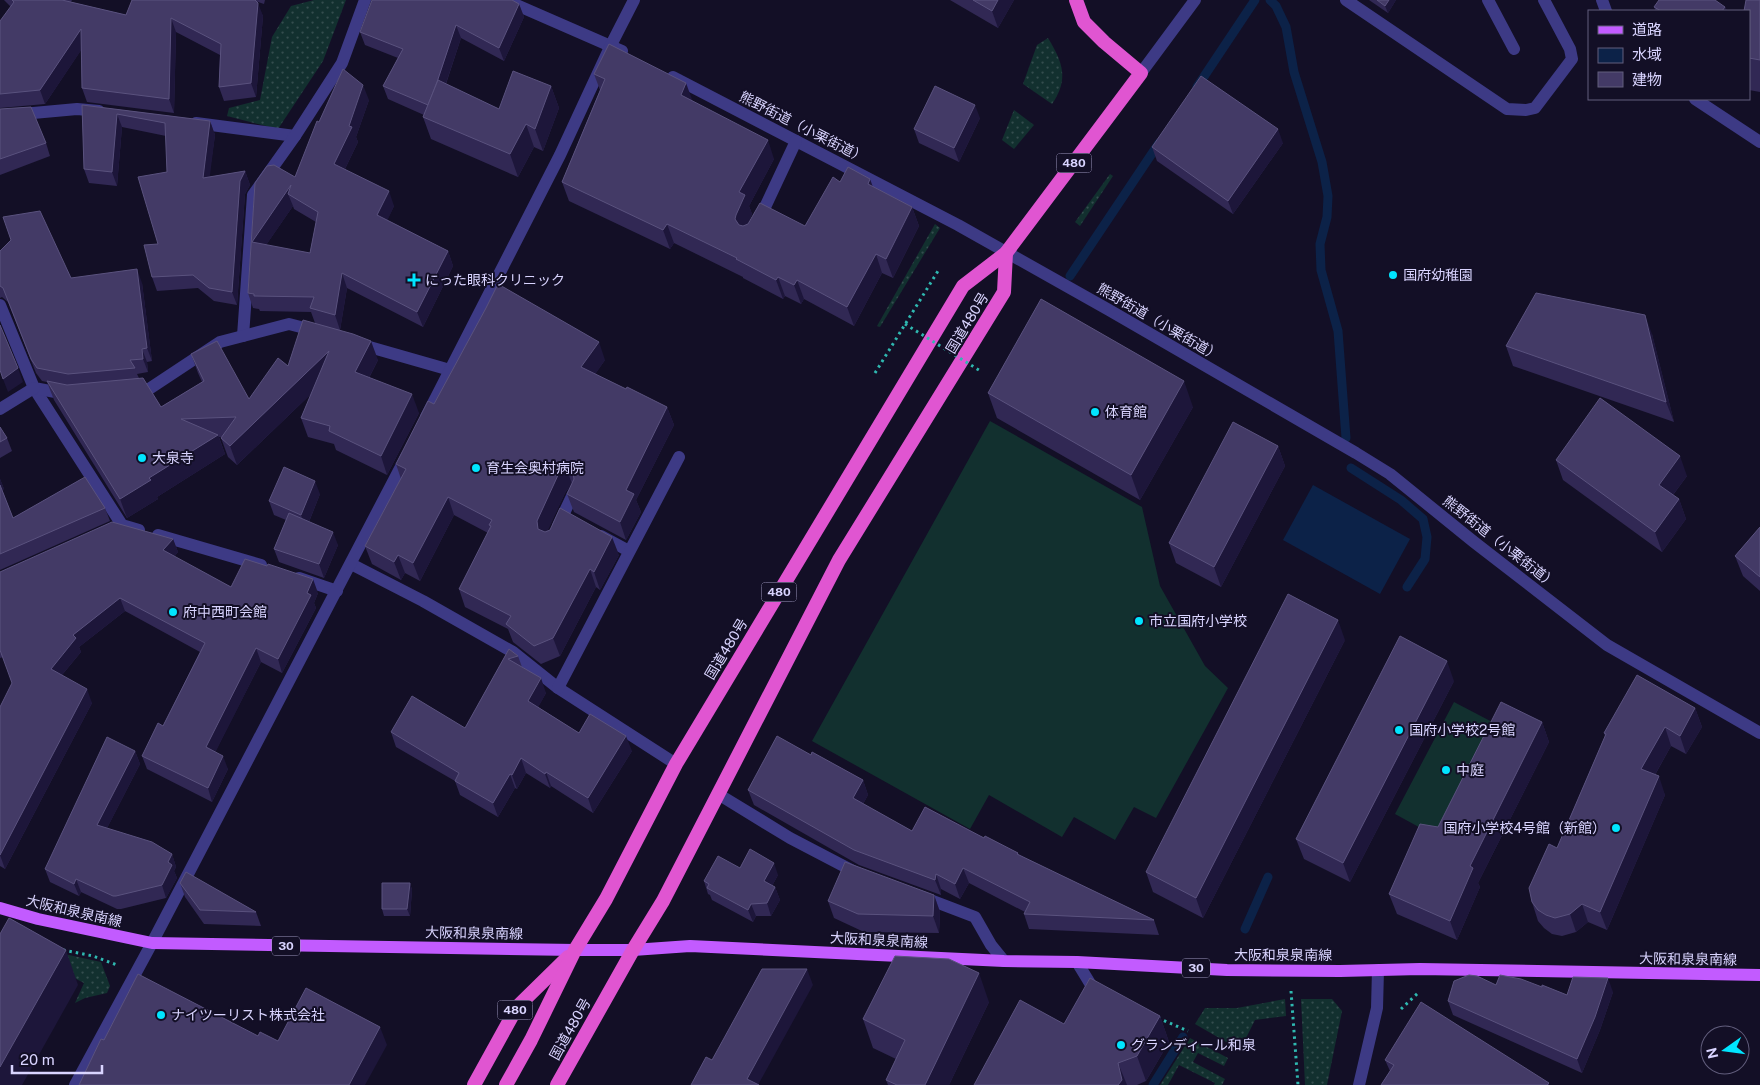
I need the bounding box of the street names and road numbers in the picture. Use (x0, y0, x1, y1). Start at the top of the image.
street label: 熊野街道（小栗街道） (737, 88, 869, 166)
road number: 480 (1056, 154, 1092, 172)
street label: 熊野街道（小栗街道） (1094, 280, 1224, 364)
street label: 国道480号 (943, 290, 991, 356)
street label: 熊野街道（小栗街道） (1440, 493, 1560, 591)
road number: 480 (762, 582, 796, 602)
street label: 国道480号 (702, 616, 750, 682)
street label: 大阪和泉泉南線 (24, 892, 124, 930)
street label: 大阪和泉泉南線 (425, 924, 523, 942)
street label: 大阪和泉泉南線 (830, 929, 928, 951)
road number: 30 (272, 936, 300, 956)
street label: 大阪和泉泉南線 (1234, 947, 1332, 963)
street label: 大阪和泉泉南線 (1639, 950, 1737, 968)
road number: 30 (1182, 958, 1210, 978)
street label: 国道480号 (546, 995, 594, 1063)
road number: 480 (498, 1000, 532, 1020)

